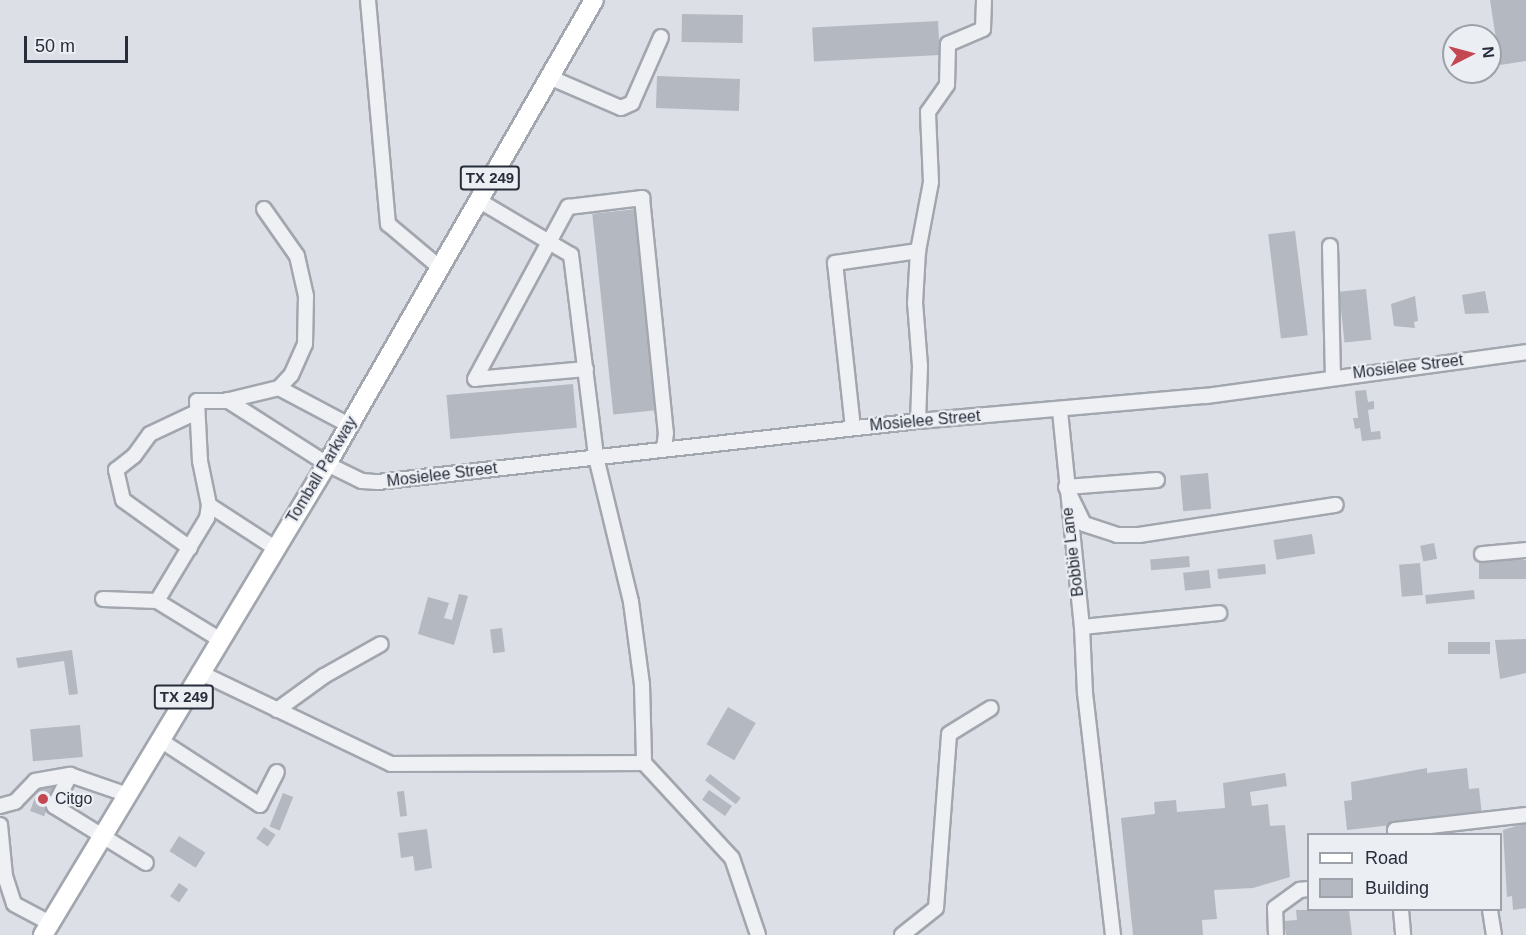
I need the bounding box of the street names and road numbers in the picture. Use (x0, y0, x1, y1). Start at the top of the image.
road number: TX 249 (458, 166, 522, 190)
street label: Mosielee Street (1352, 351, 1464, 383)
street label: Mosielee Street (869, 407, 981, 435)
street label: Tomball Parkway (283, 413, 361, 527)
street label: Mosielee Street (386, 459, 498, 491)
street label: Bobbie Lane (1058, 506, 1088, 598)
road number: TX 249 (152, 685, 216, 709)

